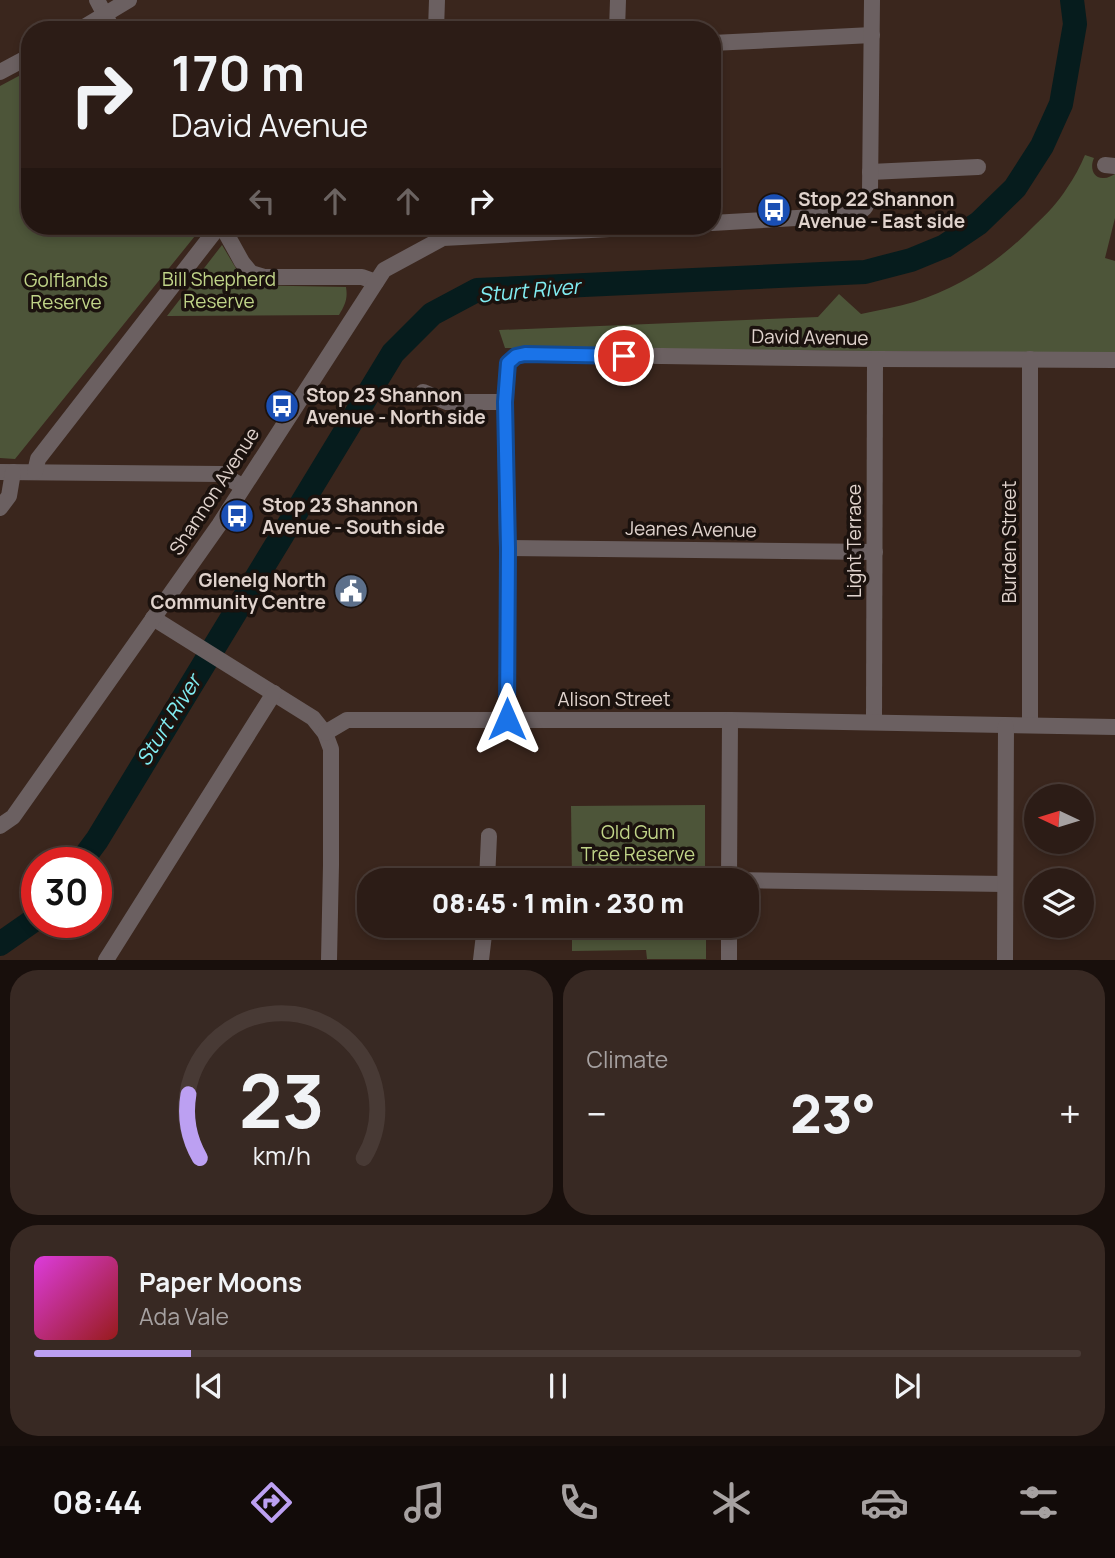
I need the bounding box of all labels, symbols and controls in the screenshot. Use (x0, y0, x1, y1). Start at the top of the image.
text: 170 m (171, 39, 305, 106)
icon: right (56, 49, 147, 140)
text: David Avenue (171, 103, 368, 147)
icon: left (243, 182, 281, 220)
icon: ahead (316, 182, 354, 220)
icon: ahead (389, 182, 427, 220)
icon: right (462, 182, 500, 220)
place label: Stop 22 Shannon Avenue - East side (798, 186, 965, 234)
bus stop icon: Stop 22 Shannon Avenue - East side (755, 191, 793, 229)
park label: Bill Shepherd Reserve (162, 266, 276, 314)
park label: Golflands Reserve (24, 267, 108, 315)
water label: Sturt River (477, 271, 584, 308)
street label: David Avenue (751, 323, 869, 351)
pin (594, 326, 654, 386)
icon: arrive (605, 337, 643, 375)
place label: Stop 23 Shannon Avenue - North side (306, 382, 486, 430)
bus stop icon: Stop 23 Shannon Avenue - North side (263, 387, 301, 425)
street label: Shannon Avenue (163, 422, 265, 560)
street label: Burden Street (996, 481, 1022, 603)
street label: Light Terrace (841, 484, 867, 598)
place label: Stop 23 Shannon Avenue - South side (262, 492, 445, 540)
bus stop icon: Stop 23 Shannon Avenue - South side (218, 497, 256, 535)
street label: Jeanes Avenue (625, 515, 757, 543)
place label: Glenelg North Community Centre (150, 567, 326, 615)
public building icon: Glenelg North Community Centre (332, 572, 370, 610)
water label: Sturt River (129, 667, 208, 771)
position arrow (470, 682, 544, 756)
street label: Alison Street (557, 686, 671, 712)
north arrow (1024, 784, 1094, 854)
map controls (1024, 784, 1094, 938)
park label: Old Gum Tree Reserve (581, 819, 695, 867)
speed limit sign: 30 (21, 847, 112, 938)
button: layers (1024, 868, 1094, 938)
text: 08:45 · 1 min · 230 m (432, 885, 684, 921)
text: Climate (587, 1043, 668, 1075)
text: 23 (238, 1051, 324, 1151)
text: 23° (790, 1078, 876, 1149)
text: − (587, 1087, 607, 1139)
text: + (1059, 1087, 1081, 1139)
text: km/h (252, 1138, 310, 1173)
text: Paper Moons (139, 1264, 302, 1300)
text: Ada Vale (139, 1300, 229, 1332)
icon: previous (190, 1367, 228, 1405)
icon: pause (539, 1367, 577, 1405)
icon: next (888, 1367, 926, 1405)
icon: directions (247, 1478, 296, 1527)
icon: music (400, 1478, 449, 1527)
icon: phone (554, 1478, 603, 1527)
icon: climate (707, 1478, 756, 1527)
icon: car (860, 1478, 909, 1527)
icon: filters (1014, 1478, 1063, 1527)
text: 08:44 (52, 1480, 142, 1524)

